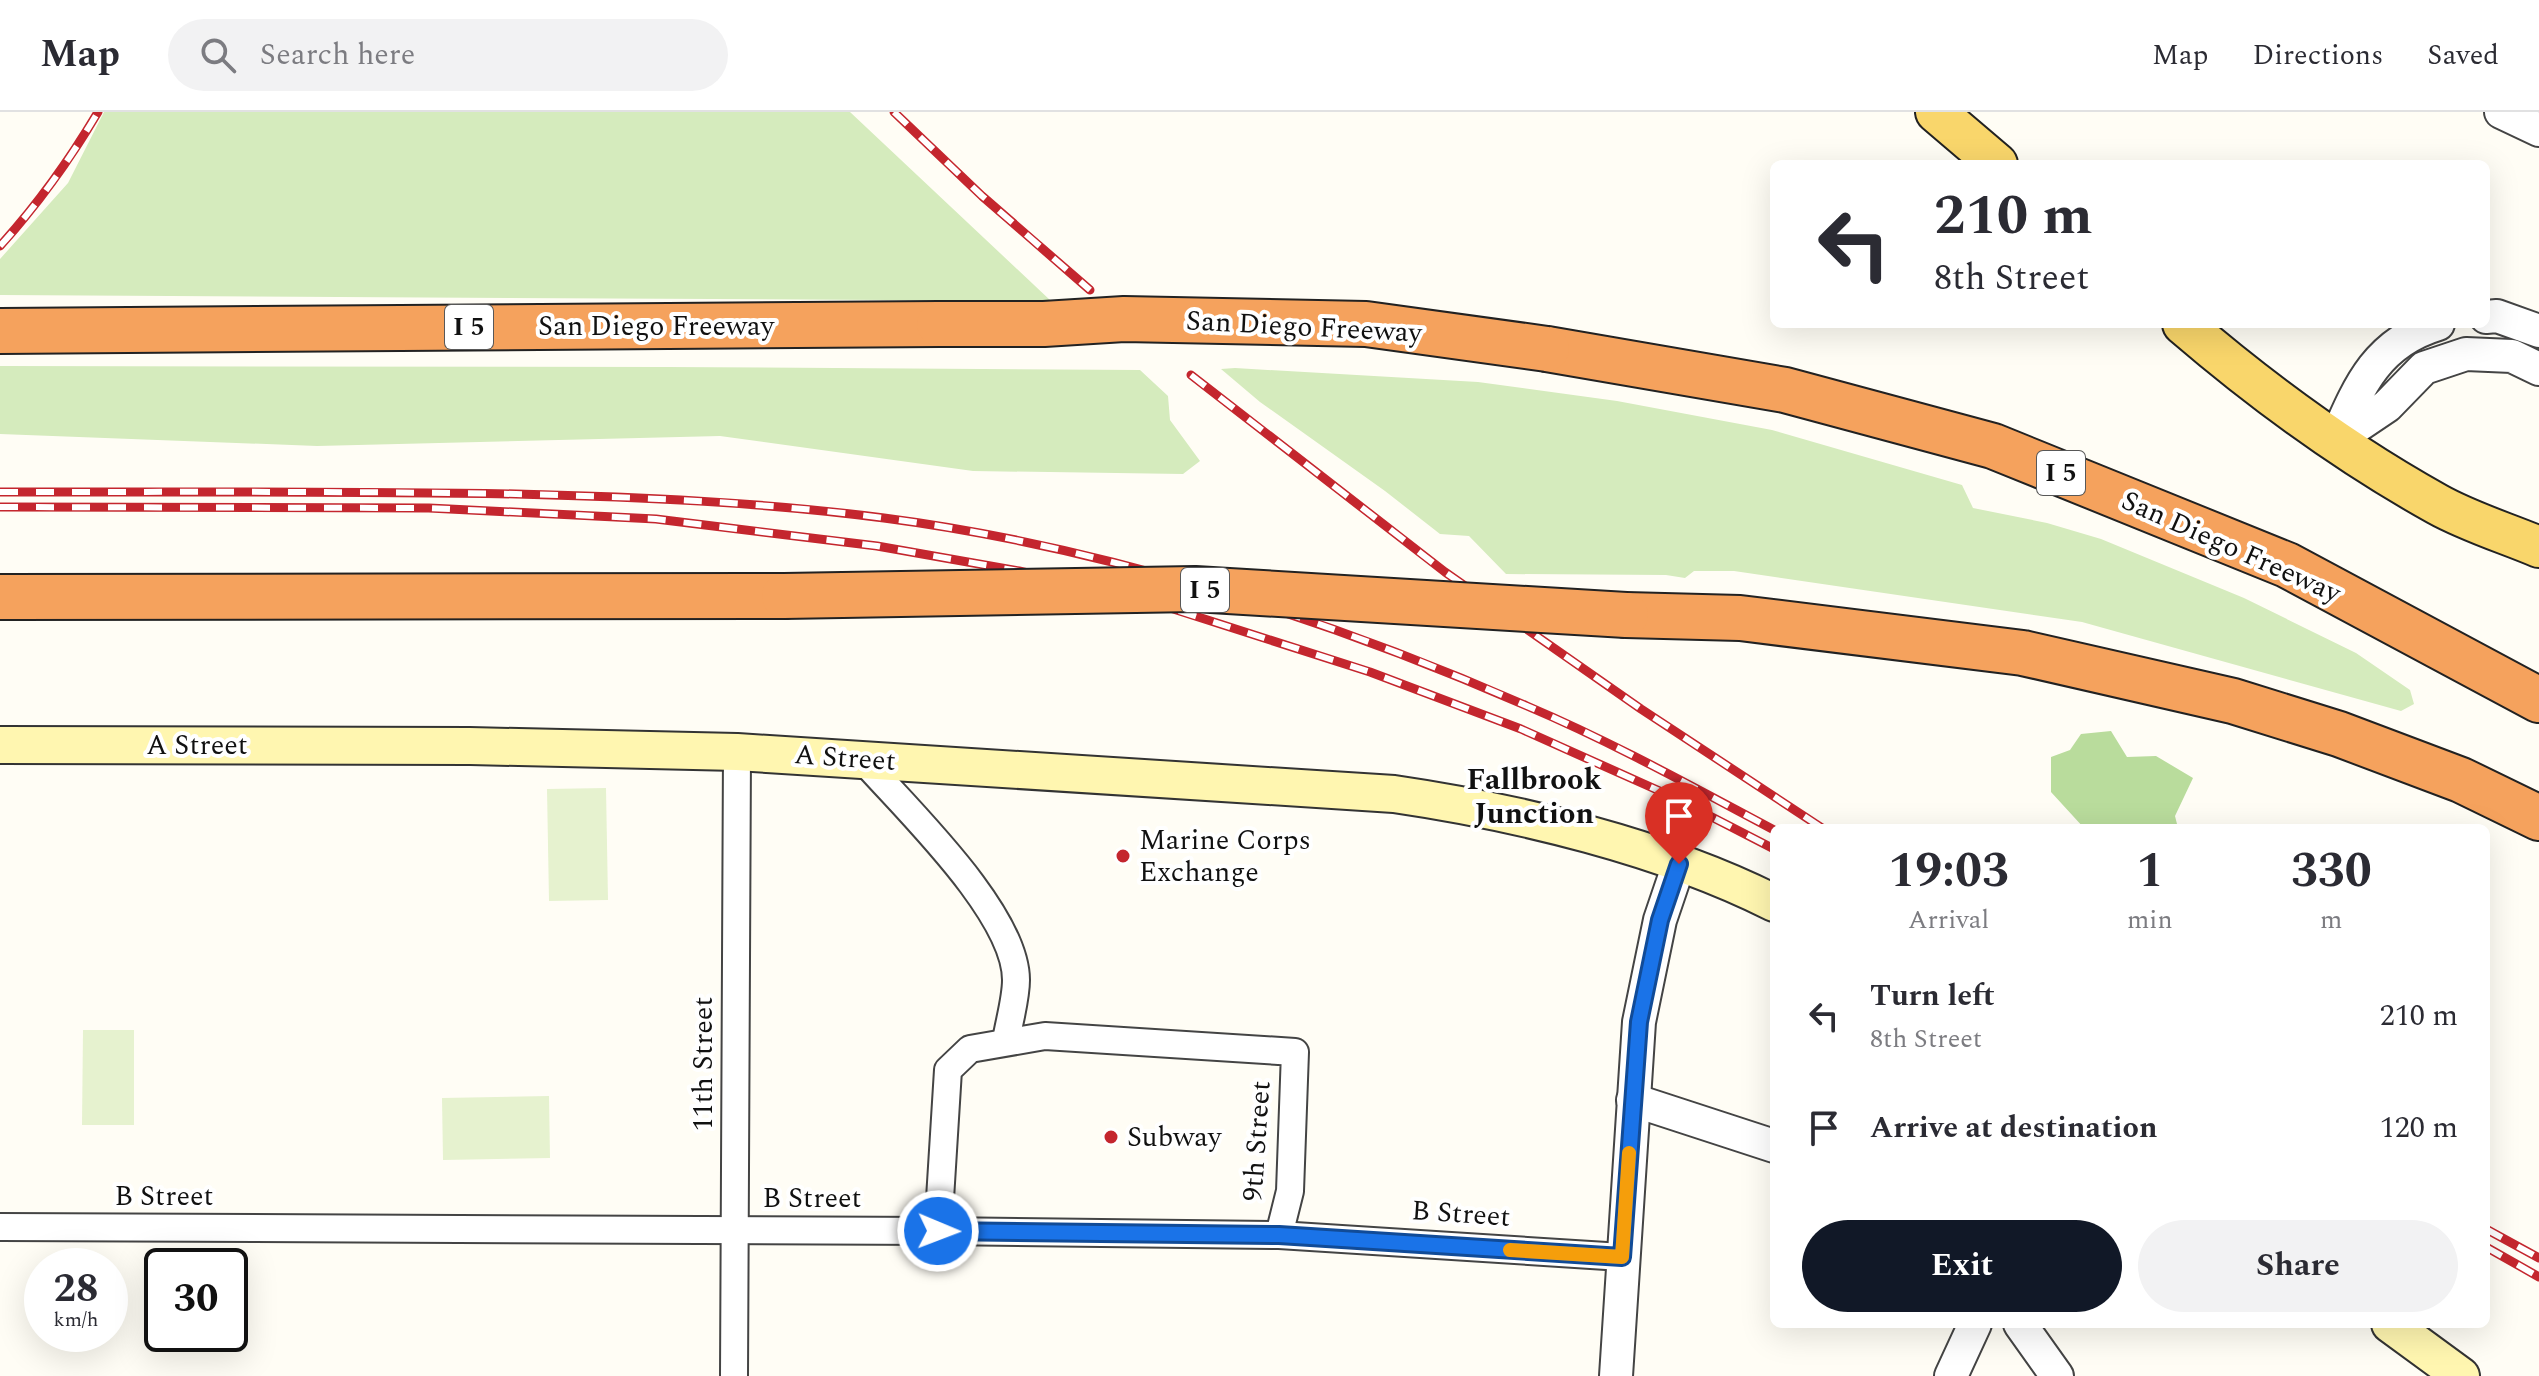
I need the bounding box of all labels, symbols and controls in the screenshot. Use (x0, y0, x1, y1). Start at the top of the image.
search box (168, 19, 728, 91)
text: Map (40, 26, 120, 84)
text: Search here (260, 32, 415, 78)
icon: search (196, 33, 240, 77)
text: Map (2152, 34, 2209, 77)
text: Directions (2253, 34, 2383, 77)
text: Saved (2427, 34, 2499, 77)
text: 210 m (1934, 174, 2093, 259)
icon: left (1802, 192, 1906, 296)
text: 8th Street (1934, 251, 2089, 306)
street label: San Diego Freeway (1185, 299, 1425, 355)
road number: I 5 (445, 305, 493, 349)
street label: San Diego Freeway (538, 305, 776, 348)
road number: I 5 (2037, 451, 2085, 495)
street label: San Diego Freeway (2114, 479, 2349, 615)
road number: I 5 (1181, 568, 1229, 612)
street label: A Street (146, 724, 248, 767)
street label: A Street (793, 733, 897, 783)
district label: Fallbrook Junction (1467, 757, 1602, 837)
pin (1645, 782, 1713, 864)
icon: arrive (1657, 794, 1701, 838)
place label: Marine Corps Exchange (1139, 819, 1311, 894)
text: 19:03 (1888, 835, 2009, 908)
text: 1 (2136, 835, 2163, 908)
text: 330 (2291, 835, 2372, 908)
marker: Marine Corps Exchange (1114, 847, 1132, 865)
text: Arrival (1908, 900, 1989, 940)
text: min (2127, 900, 2173, 940)
text: m (2320, 900, 2342, 940)
text: Turn left (1870, 973, 1995, 1019)
text: 210 m (2380, 993, 2458, 1039)
icon: left (1802, 994, 1846, 1038)
street label: 11th Street (682, 997, 725, 1131)
text: 8th Street (1870, 1019, 1982, 1059)
street label: 9th Street (1231, 1079, 1283, 1203)
text: Arrive at destination (1870, 1105, 2157, 1151)
text: 120 m (2380, 1105, 2458, 1151)
icon: arrive (1802, 1106, 1846, 1150)
place label: Subway (1127, 1116, 1223, 1159)
marker: Subway (1102, 1128, 1120, 1146)
street label: B Street (115, 1175, 214, 1218)
street label: B Street (763, 1177, 862, 1220)
position arrow (896, 1189, 980, 1273)
street label: B Street (1410, 1189, 1512, 1239)
button: Exit (1802, 1220, 2122, 1312)
button: Share (2138, 1220, 2458, 1312)
speed limit sign: 30 (144, 1248, 248, 1352)
text: 28 (54, 1259, 98, 1320)
text: km/h (54, 1305, 99, 1335)

